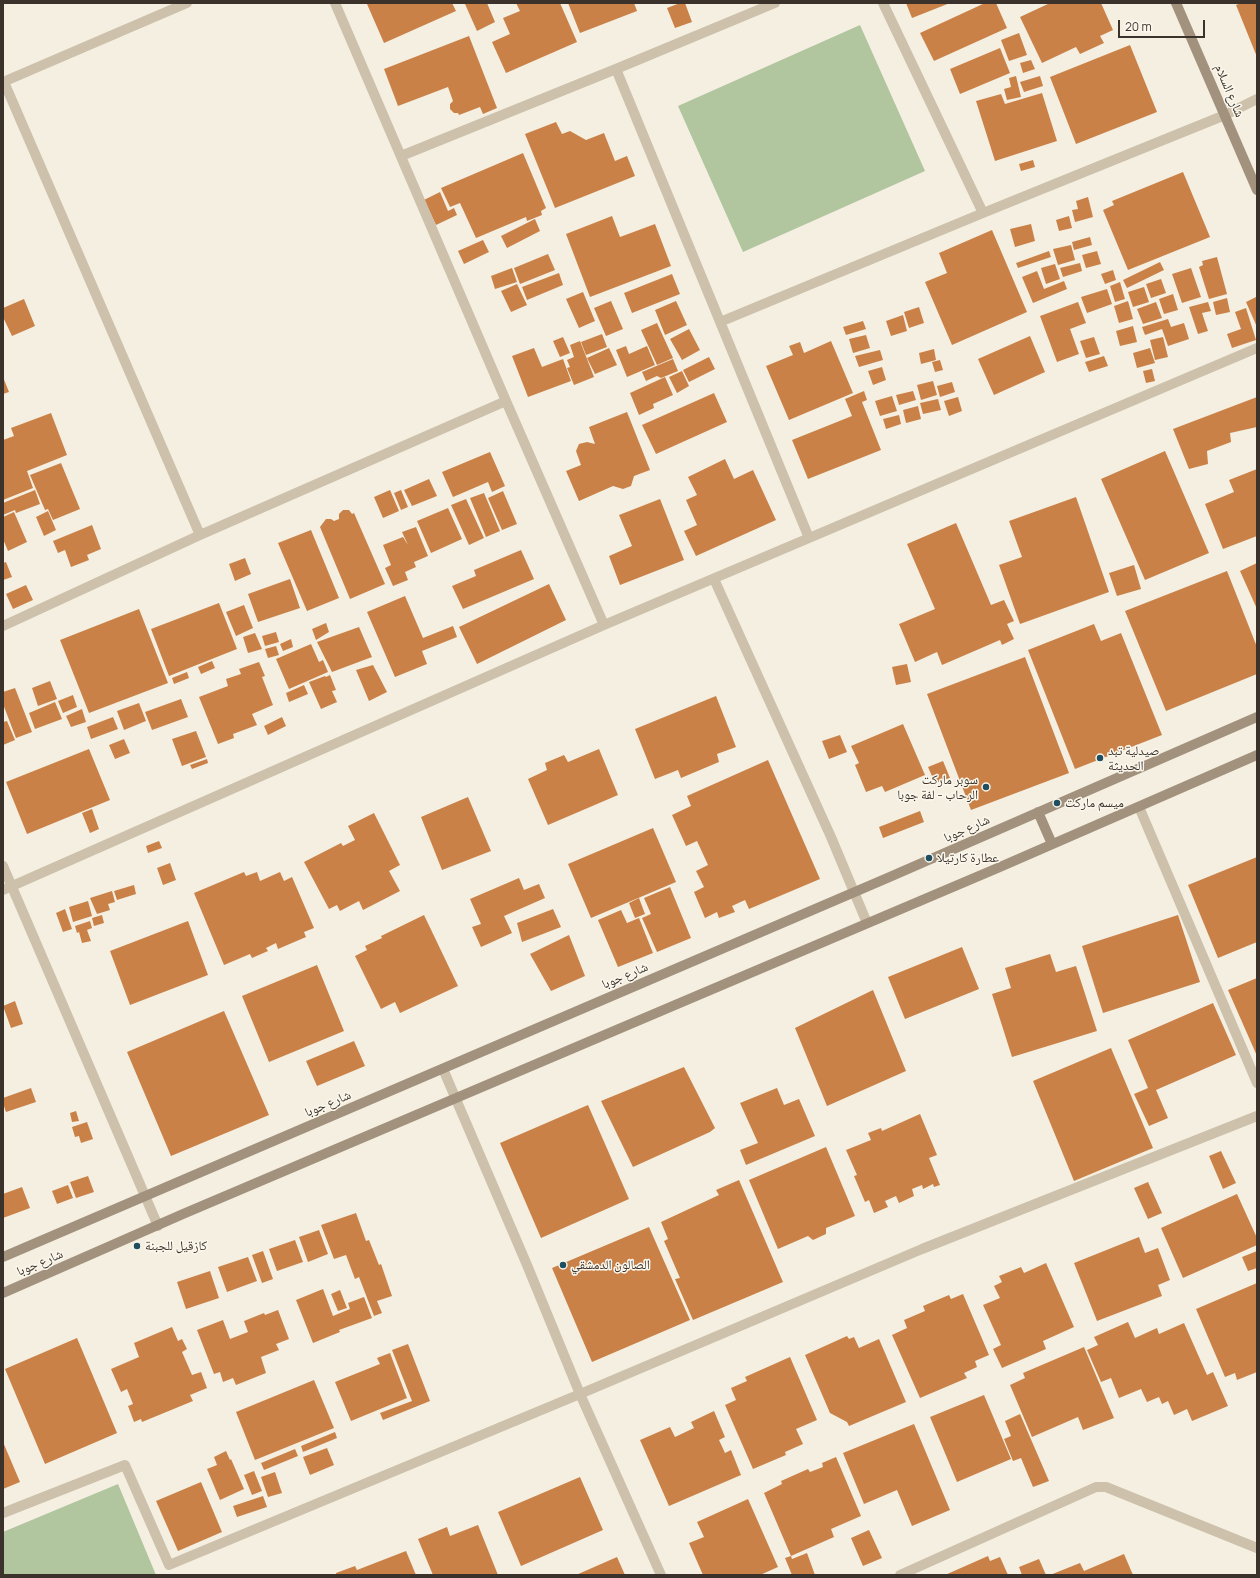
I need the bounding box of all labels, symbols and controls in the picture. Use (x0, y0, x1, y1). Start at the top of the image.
scale bar (1120, 12, 1207, 38)
text: 20 m (1125, 18, 1152, 35)
street label: شارع السلام (1211, 62, 1247, 120)
place label: صيدلية تبد الحديثة (1108, 743, 1159, 774)
marker: صيدلية تبد الحديثة (1095, 753, 1105, 763)
place label: سوبر ماركت الرحاب - لفة جوبا (897, 772, 978, 803)
marker: سوبر ماركت الرحاب - لفة جوبا (981, 782, 991, 792)
place label: ميسم ماركت (1065, 795, 1124, 811)
marker: ميسم ماركت (1052, 798, 1062, 808)
street label: شارع جوبا (942, 812, 992, 846)
place label: عطارة كارتيلا (937, 850, 999, 866)
marker: عطارة كارتيلا (924, 853, 934, 863)
street label: شارع جوبا (600, 959, 650, 993)
street label: شارع جوبا (303, 1087, 353, 1121)
place label: كازقيل للجبنة (145, 1238, 207, 1254)
marker: كازقيل للجبنة (132, 1241, 142, 1251)
street label: شارع جوبا (15, 1246, 65, 1280)
place label: الصالون الدمشقي (571, 1257, 650, 1273)
marker: الصالون الدمشقي (558, 1260, 568, 1270)

